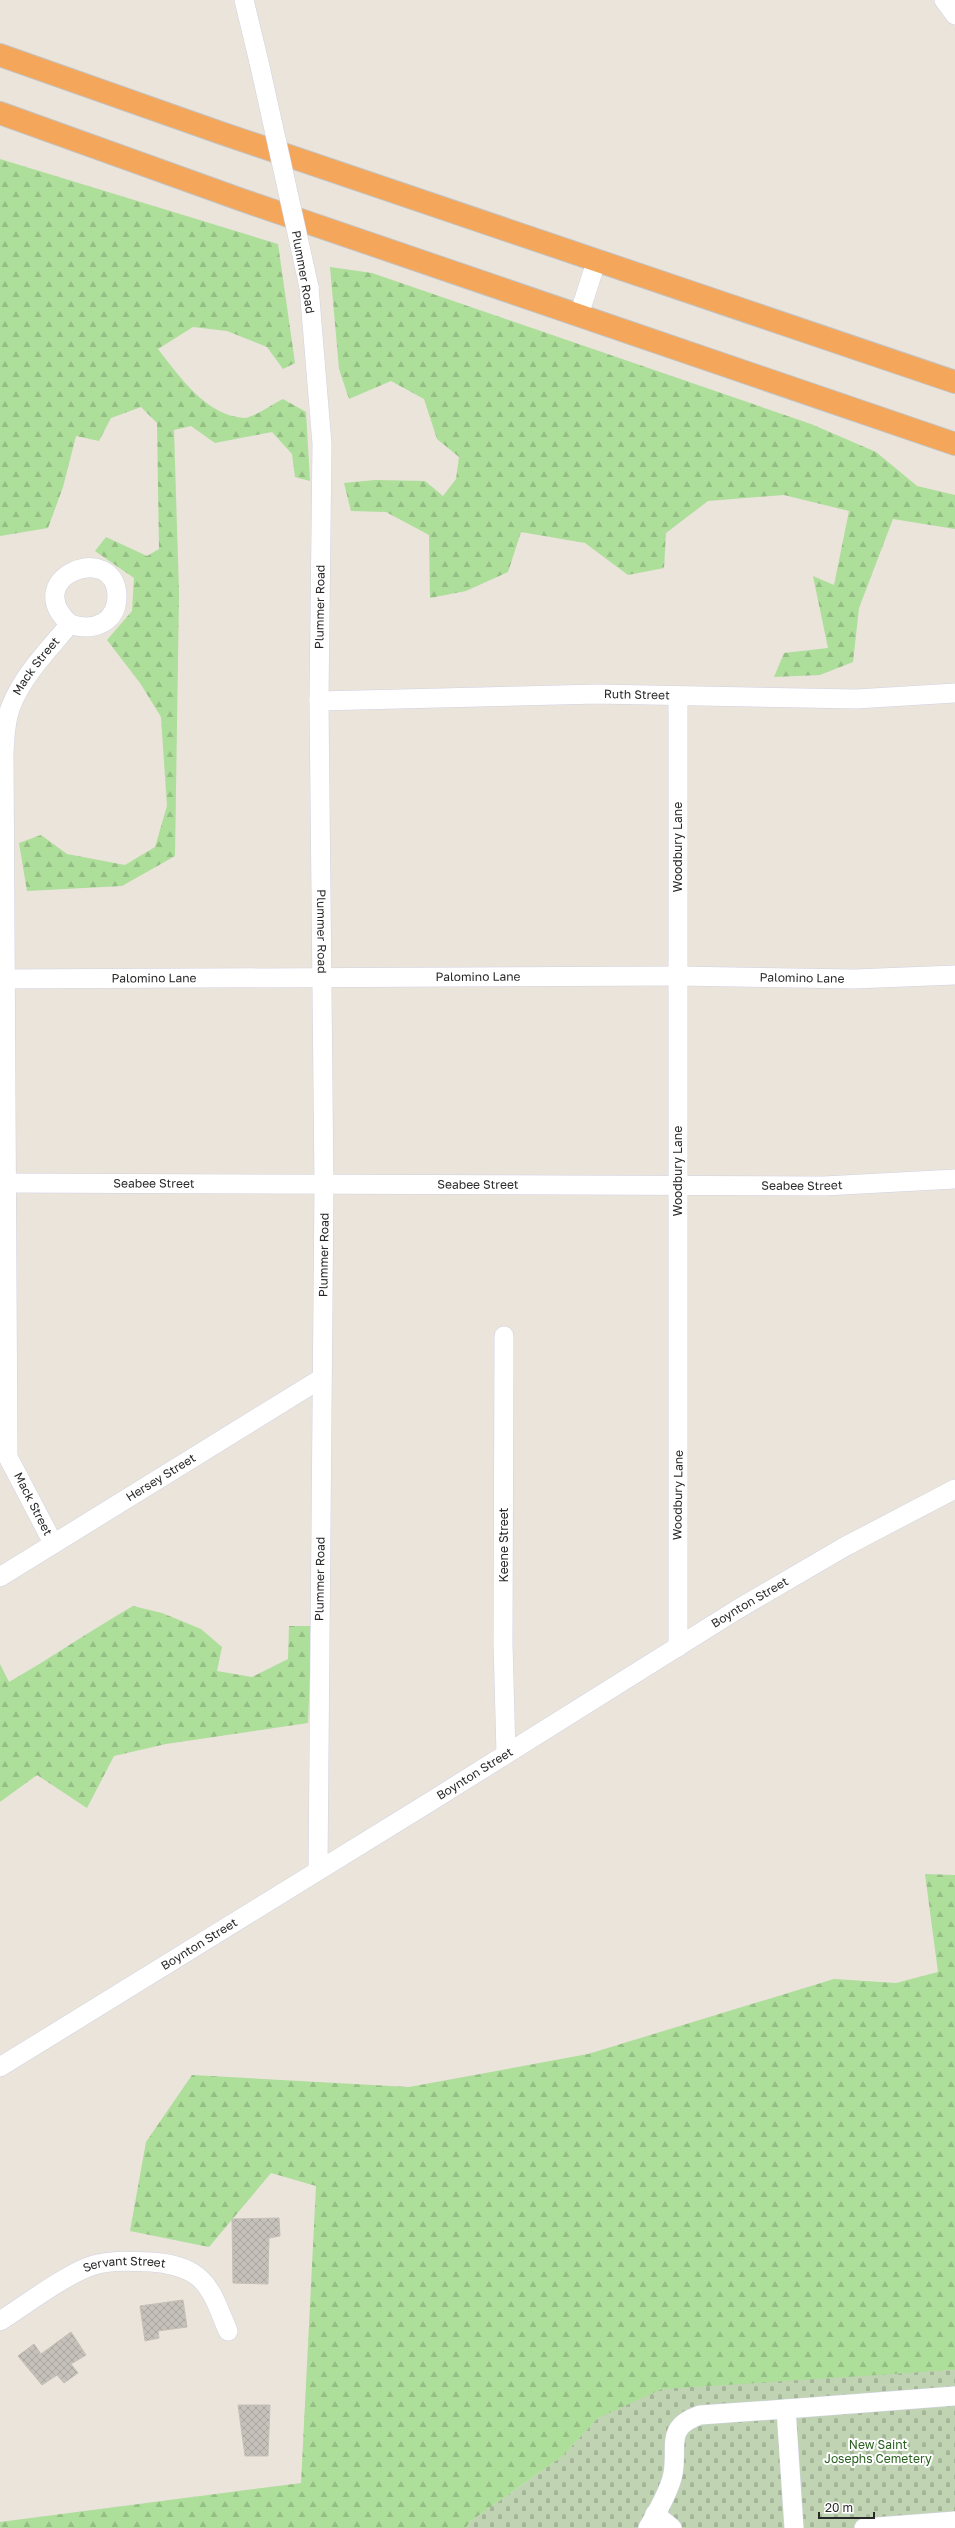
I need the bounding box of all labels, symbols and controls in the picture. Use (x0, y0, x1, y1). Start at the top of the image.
street label: Plummer Road (289, 229, 318, 315)
street label: Plummer Road (311, 565, 328, 649)
street label: Mack Street (9, 634, 63, 698)
street label: Ruth Street (604, 686, 670, 702)
street label: Woodbury Lane (670, 802, 685, 892)
street label: Plummer Road (314, 889, 330, 974)
street label: Palomino Lane (435, 969, 521, 984)
street label: Palomino Lane (759, 969, 845, 986)
street label: Palomino Lane (111, 970, 197, 986)
street label: Woodbury Lane (670, 1126, 685, 1216)
street label: Seabee Street (113, 1175, 195, 1191)
street label: Seabee Street (437, 1177, 519, 1192)
street label: Seabee Street (761, 1177, 843, 1193)
street label: Plummer Road (315, 1213, 332, 1297)
street label: Hersey Street (123, 1450, 198, 1504)
street label: Woodbury Lane (669, 1450, 686, 1540)
street label: Mack Street (11, 1470, 56, 1538)
street label: Keene Street (496, 1507, 511, 1582)
street label: Plummer Road (311, 1537, 328, 1621)
street label: Boynton Street (708, 1573, 791, 1631)
street label: Boynton Street (434, 1744, 516, 1803)
street label: Boynton Street (158, 1914, 240, 1973)
street label: Servant Street (80, 2253, 167, 2275)
park label: New Saint Josephs Cemetery (824, 2437, 932, 2466)
scale bar (819, 2494, 874, 2520)
text: 20 m (825, 2500, 853, 2515)

